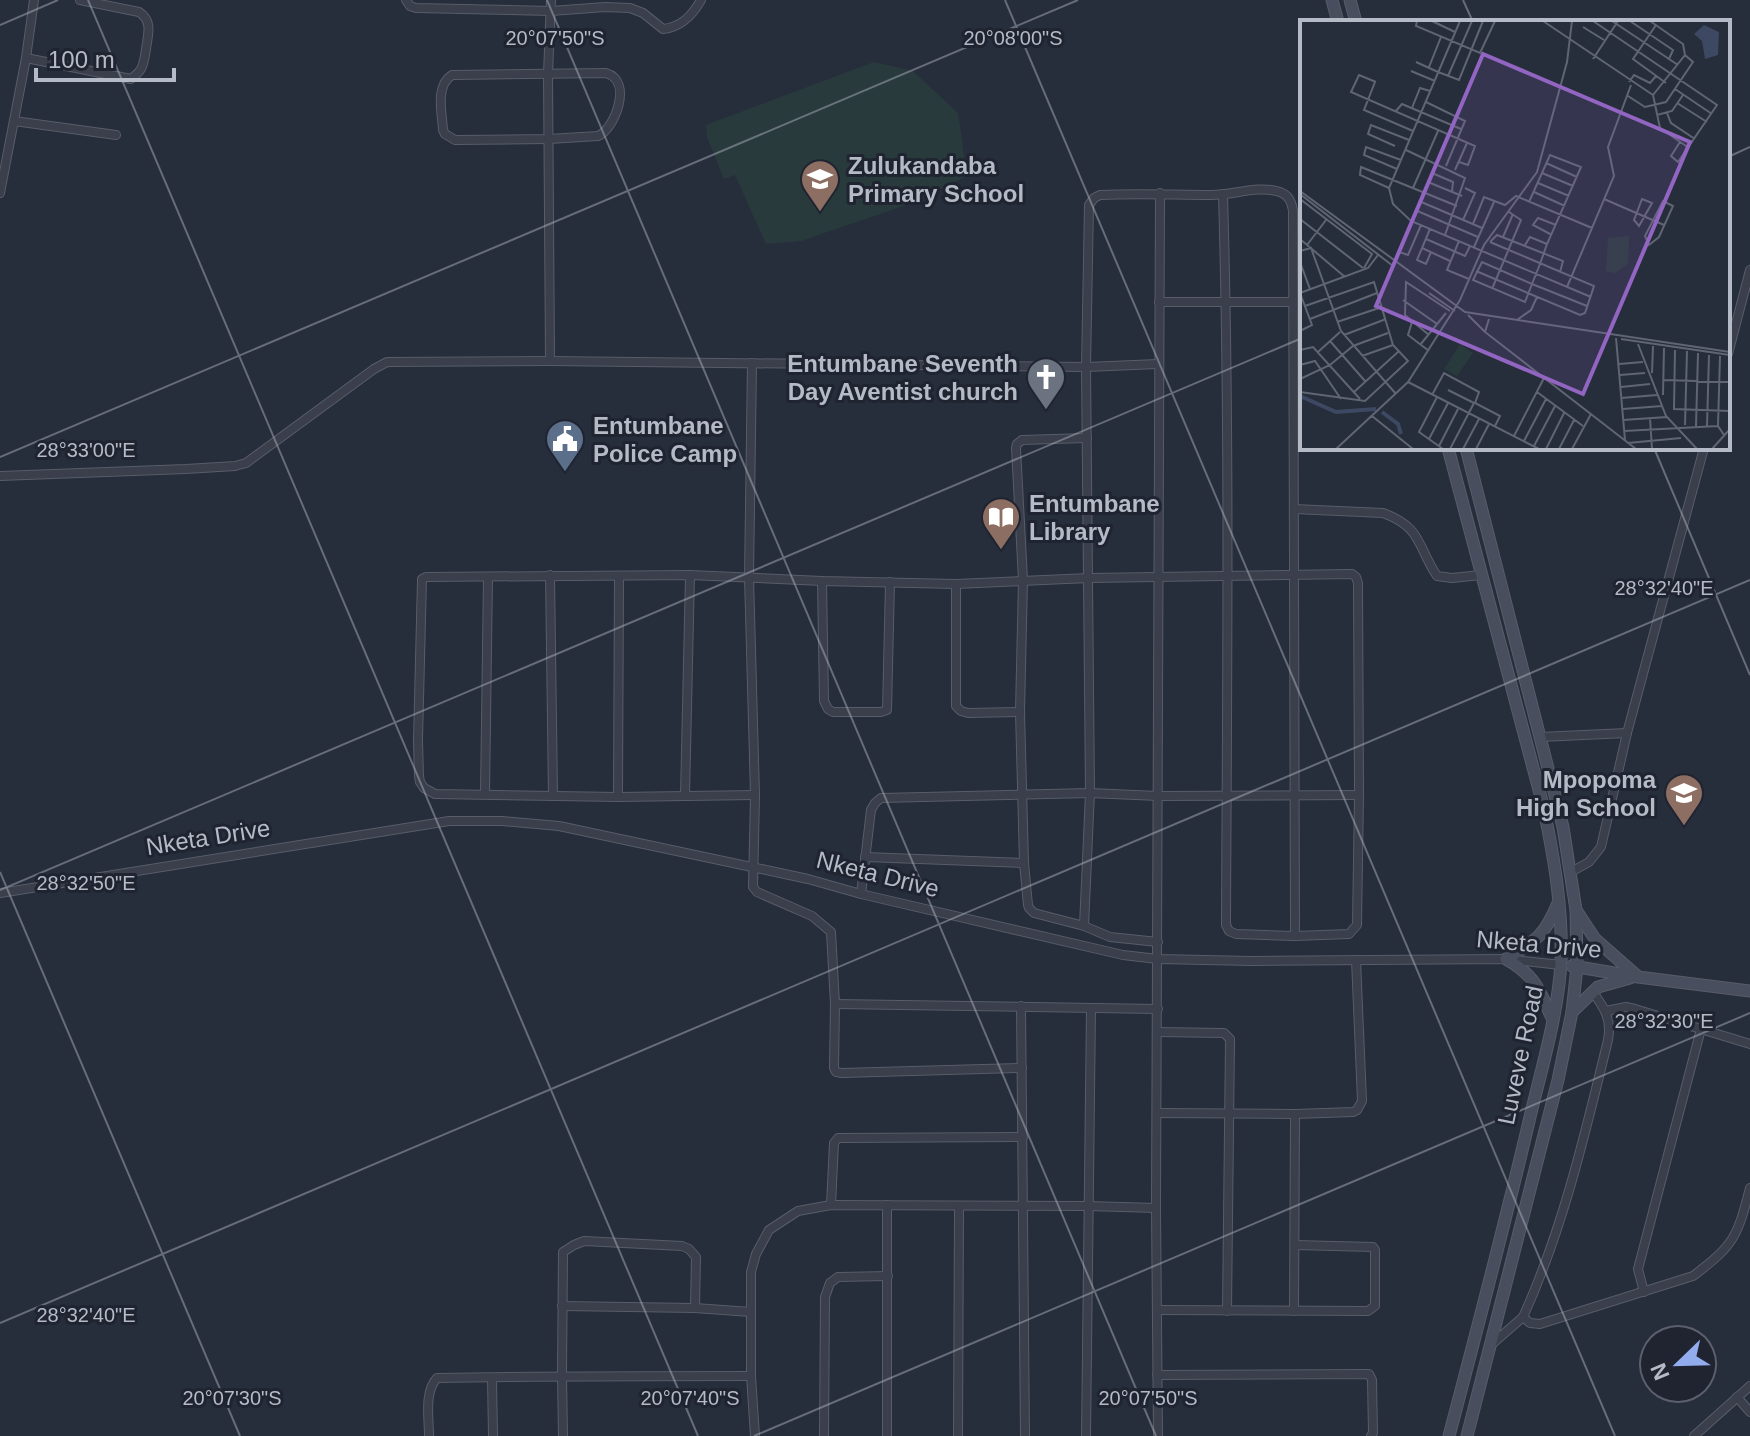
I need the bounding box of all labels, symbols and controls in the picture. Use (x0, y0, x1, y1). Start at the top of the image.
inset map (1300, 20, 1730, 450)
text: 20°07'50"S (506, 27, 605, 49)
text: 20°08'00"S (964, 27, 1063, 49)
scale bar (36, 32, 174, 82)
text: 100 m (48, 46, 115, 73)
place label: Zulukandaba Primary School (848, 152, 1024, 207)
school or university icon: Zulukandaba Primary School (799, 158, 841, 213)
place label: Entumbane Seventh Day Aventist church (787, 350, 1018, 405)
church icon: Entumbane Seventh Day Aventist church (1025, 356, 1067, 411)
place label: Entumbane Police Camp (593, 412, 737, 467)
public building icon: Entumbane Police Camp (544, 418, 586, 473)
text: 28°33'00"E (37, 439, 136, 461)
place label: Entumbane Library (1029, 490, 1160, 545)
library icon: Entumbane Library (980, 496, 1022, 551)
text: 28°32'40"E (1615, 577, 1714, 599)
place label: Mpopoma High School (1516, 766, 1657, 821)
school or university icon: Mpopoma High School (1663, 772, 1705, 827)
street label: Nketa Drive (144, 814, 272, 860)
street label: Nketa Drive (814, 846, 942, 902)
text: 28°32'50"E (37, 872, 136, 894)
street label: Nketa Drive (1475, 925, 1603, 963)
street label: Luveve Road (1492, 983, 1548, 1127)
text: 28°32'30"E (1615, 1010, 1714, 1032)
text: 28°32'40"E (37, 1304, 136, 1326)
north arrow (1638, 1324, 1718, 1404)
text: N (1645, 1359, 1675, 1384)
text: 20°07'30"S (183, 1387, 282, 1409)
text: 20°07'40"S (641, 1387, 740, 1409)
text: 20°07'50"S (1099, 1387, 1198, 1409)

